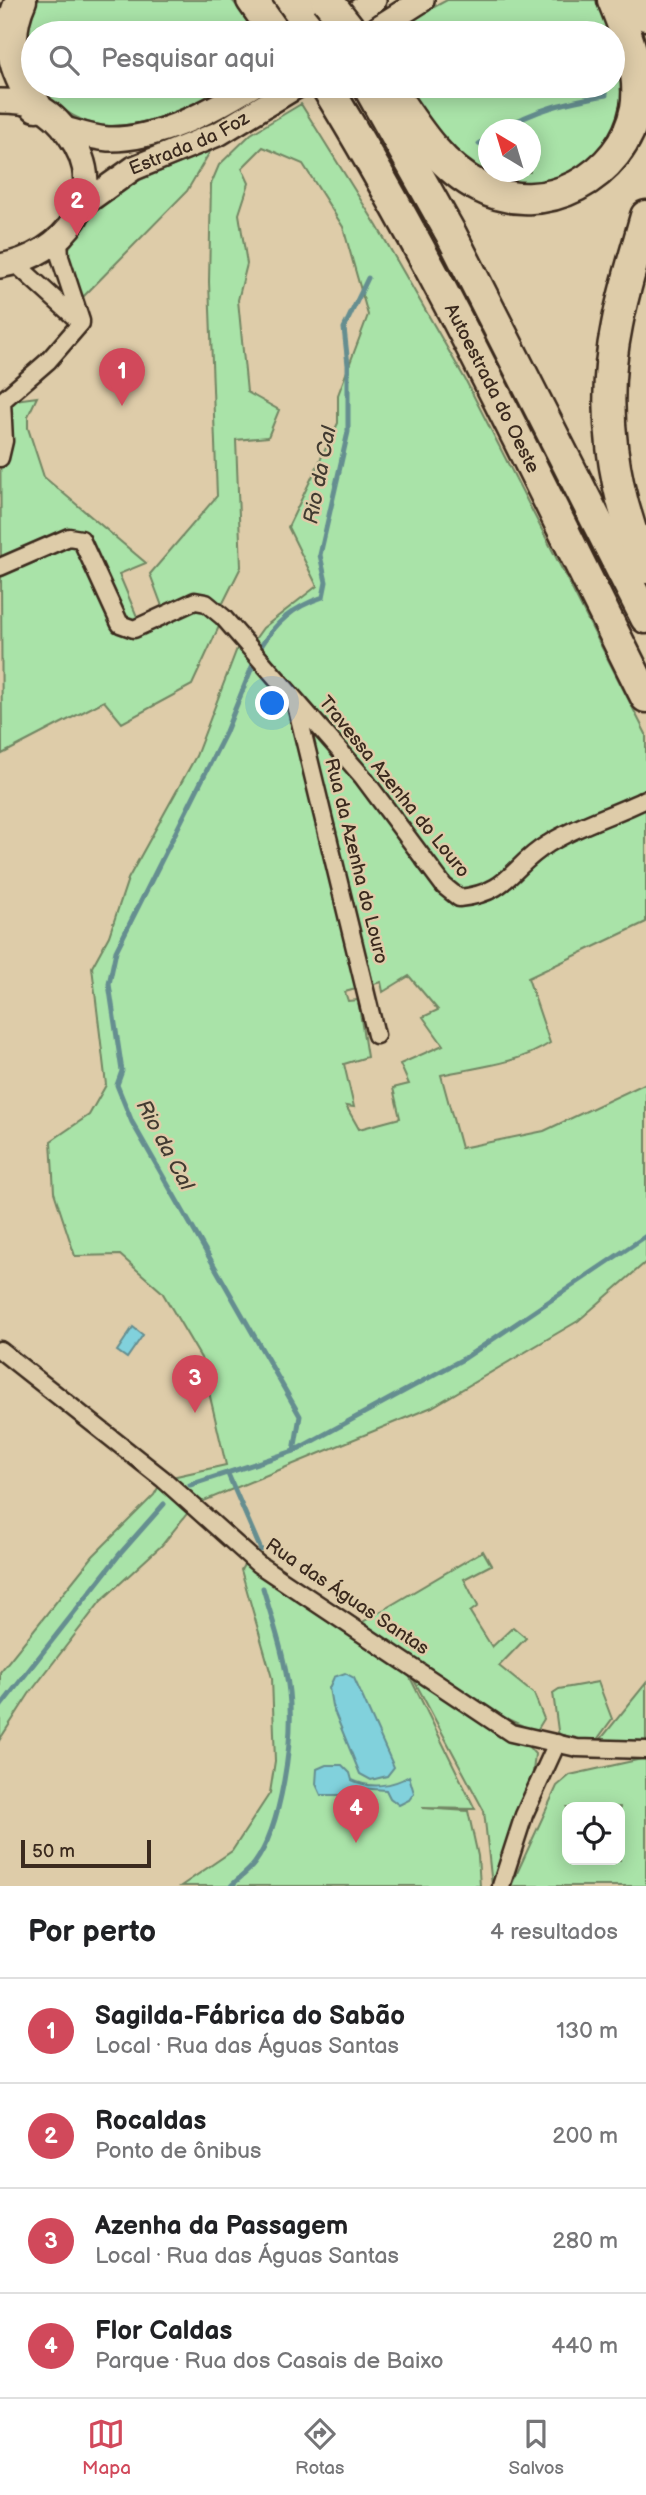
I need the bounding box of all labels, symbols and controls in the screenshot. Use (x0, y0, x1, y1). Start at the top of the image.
search box (21, 21, 625, 98)
icon: search (45, 41, 83, 79)
text: Pesquisar aqui (101, 44, 275, 75)
street label: Estrada da Foz (126, 106, 254, 180)
north arrow (478, 119, 541, 182)
pin: 2 (54, 178, 100, 236)
street label: Autoestrada do Oeste (439, 300, 545, 477)
pin: 1 (99, 348, 145, 406)
water label: Rio da Cal (298, 423, 342, 526)
your location (255, 686, 289, 720)
street label: Travessa Azenha do Louro (314, 692, 474, 882)
street label: Rua da Azenha do Louro (319, 756, 393, 966)
water label: Rio da Cal (131, 1095, 200, 1196)
pin: 3 (172, 1355, 218, 1413)
street label: Rua das Águas Santas (261, 1533, 434, 1660)
pin: 4 (333, 1785, 379, 1843)
map controls (562, 1802, 625, 1865)
button: locate (562, 1802, 625, 1865)
scale bar (21, 1837, 150, 1869)
text: 50 m (32, 1840, 75, 1863)
text: Por perto (28, 1914, 156, 1950)
text: 4 resultados (490, 1918, 618, 1946)
text: Sagilda-Fábrica do Sabão (95, 2001, 405, 2032)
text: 1 (46, 2017, 56, 2045)
text: 130 m (556, 2017, 618, 2045)
text: Local · Rua das Águas Santas (95, 2032, 399, 2060)
text: Rocaldas (95, 2106, 206, 2137)
text: 2 (44, 2122, 58, 2150)
text: 200 m (552, 2122, 618, 2150)
text: Ponto de ônibus (95, 2137, 262, 2165)
text: Azenha da Passagem (95, 2211, 348, 2242)
text: 3 (44, 2227, 58, 2255)
text: 280 m (552, 2227, 618, 2255)
text: Local · Rua das Águas Santas (95, 2242, 399, 2270)
text: Flor Caldas (95, 2316, 232, 2347)
text: 4 (44, 2332, 58, 2360)
text: 440 m (551, 2332, 618, 2360)
text: Parque · Rua dos Casais de Baixo (95, 2347, 444, 2375)
tab: Mapa (82, 2415, 131, 2480)
tab: Rotas (295, 2415, 344, 2480)
tab: Salvos (508, 2415, 564, 2480)

